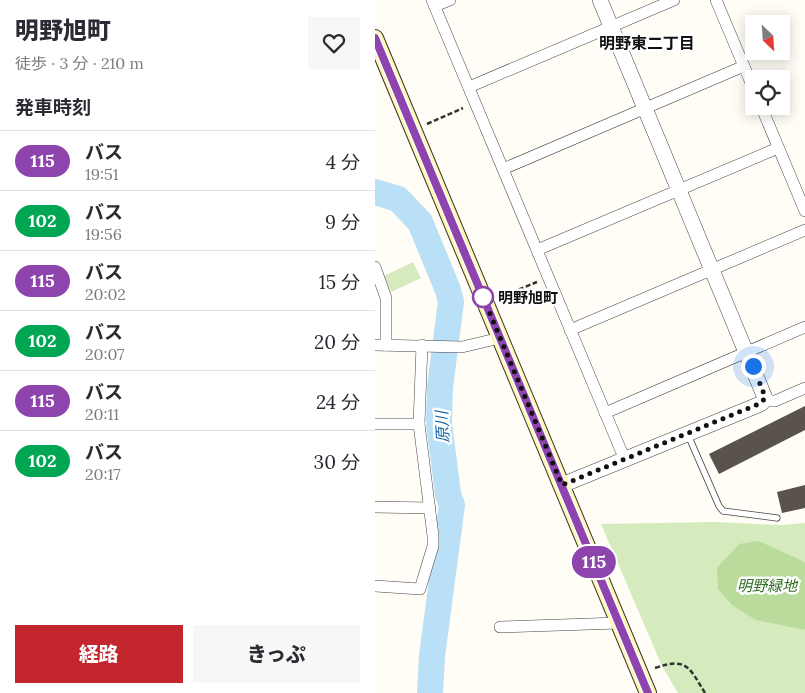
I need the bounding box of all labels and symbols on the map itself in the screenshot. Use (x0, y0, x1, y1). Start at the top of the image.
north arrow (745, 15, 790, 60)
district label: 明野東二丁目 (599, 33, 695, 53)
marker: 明野旭町 (472, 286, 494, 308)
place label: 明野旭町 (498, 288, 558, 307)
your location (741, 354, 766, 379)
water label: 原川 (431, 409, 453, 444)
line badge: 115 (565, 546, 623, 578)
park label: 明野緑地 (737, 576, 799, 595)

